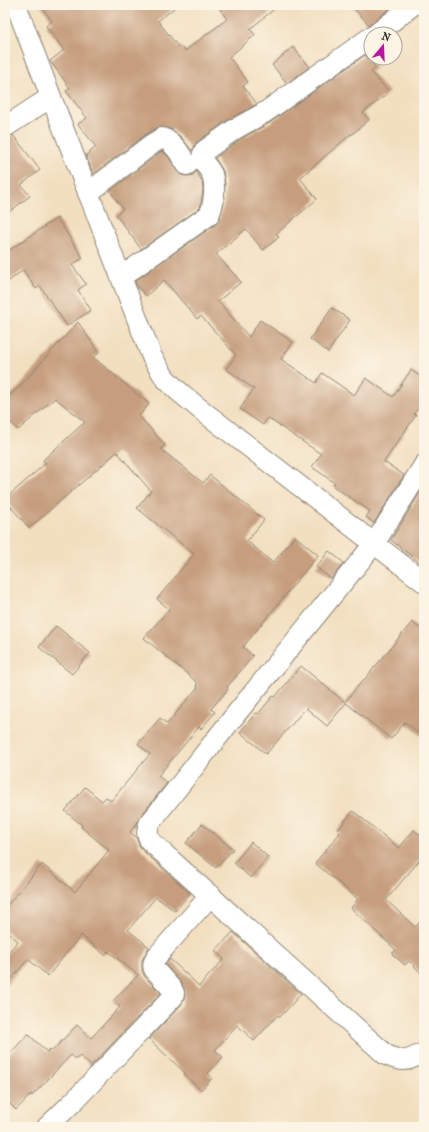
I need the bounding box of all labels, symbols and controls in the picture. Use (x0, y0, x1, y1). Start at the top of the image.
north arrow (363, 26, 403, 66)
text: N (380, 30, 393, 45)

